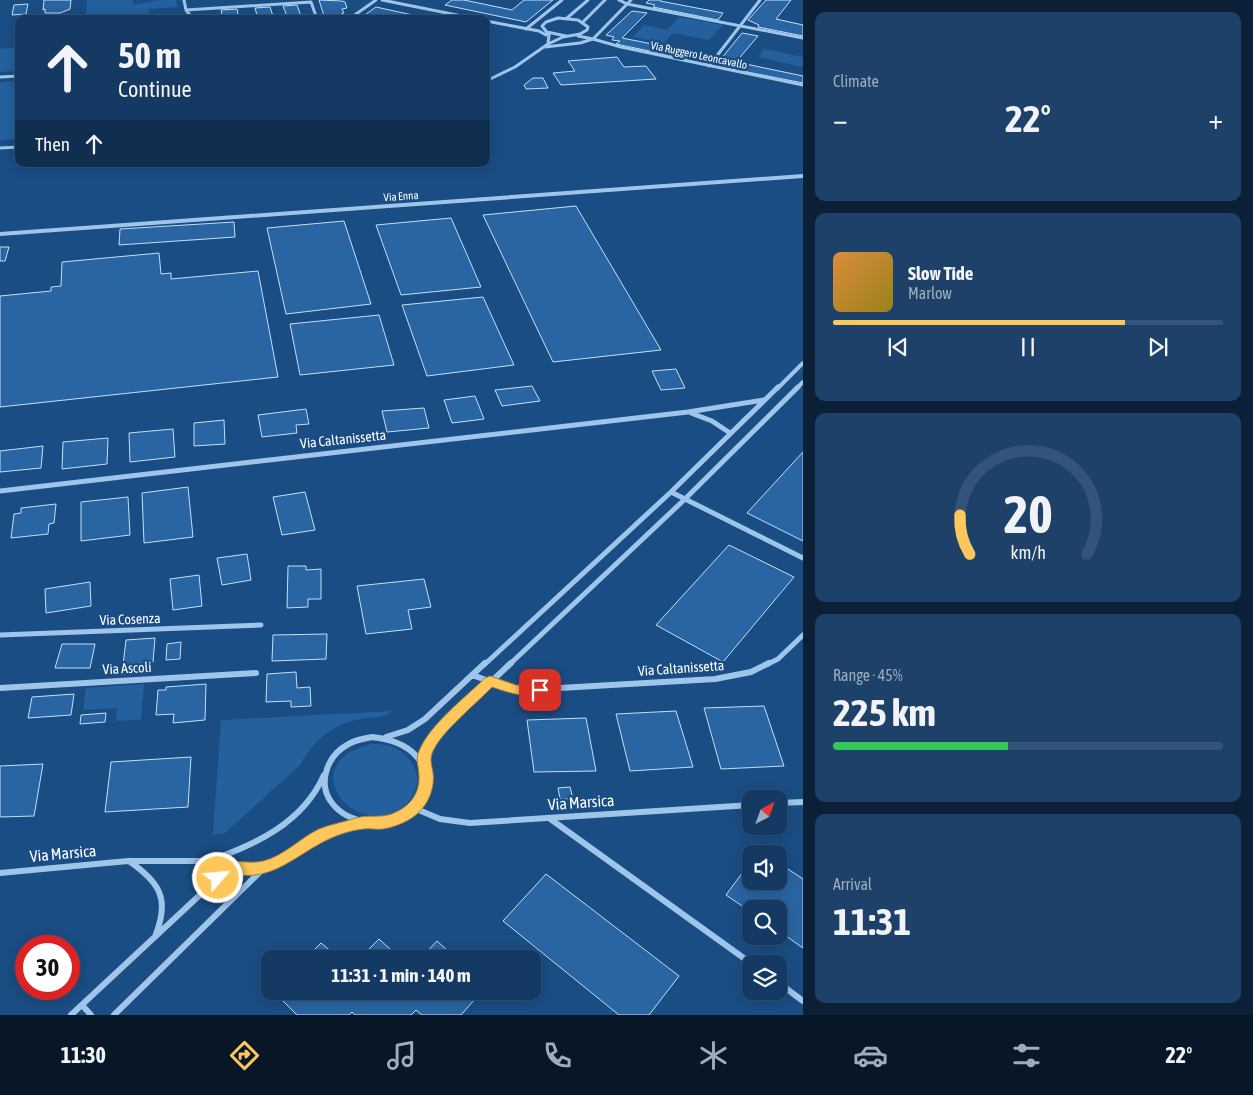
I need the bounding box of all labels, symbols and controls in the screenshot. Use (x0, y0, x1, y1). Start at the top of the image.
icon: ahead (35, 35, 100, 100)
text: 50 m (118, 35, 181, 75)
street label: Via Ruggero Leoncavallo (650, 39, 748, 71)
text: Climate (833, 72, 879, 90)
text: Continue (118, 76, 192, 102)
text: 22° (1005, 97, 1051, 140)
text: − (833, 103, 848, 135)
text: + (1208, 103, 1223, 135)
icon: ahead (80, 130, 108, 158)
text: Then (35, 133, 70, 155)
street label: Via Enna (383, 189, 419, 203)
text: Slow Tide (908, 262, 973, 284)
text: Marlow (908, 284, 952, 302)
icon: previous (884, 333, 912, 361)
icon: pause (1014, 333, 1042, 361)
icon: next (1144, 333, 1172, 361)
street label: Via Caltanissetta (299, 427, 387, 451)
text: 20 (1004, 484, 1052, 544)
text: km/h (1010, 542, 1046, 563)
street label: Via Cosenza (99, 610, 161, 628)
street label: Via Caltanissetta (637, 657, 725, 679)
street label: Via Ascoli (102, 659, 152, 677)
text: Range · 45% (833, 666, 903, 684)
pin (519, 669, 561, 711)
icon: arrive (526, 676, 554, 704)
text: 225 km (833, 691, 936, 734)
north arrow (742, 790, 788, 835)
map controls (742, 790, 787, 1000)
street label: Via Marsica (547, 791, 615, 813)
street label: Via Marsica (29, 841, 97, 865)
button: sound (742, 845, 787, 890)
position arrow (191, 851, 243, 903)
text: Arrival (833, 875, 872, 893)
button: search (742, 900, 787, 945)
text: 11:31 (833, 900, 911, 943)
speed limit sign: 30 (15, 935, 80, 1000)
button: layers (742, 955, 787, 1000)
text: 11:31 · 1 min · 140 m (331, 964, 471, 986)
icon: directions (227, 1038, 262, 1073)
icon: music (384, 1038, 419, 1073)
icon: phone (540, 1038, 575, 1073)
icon: climate (696, 1038, 731, 1073)
icon: car (853, 1038, 888, 1073)
icon: filters (1009, 1038, 1044, 1073)
text: 11:30 (61, 1042, 106, 1068)
text: 22° (1165, 1042, 1192, 1068)

